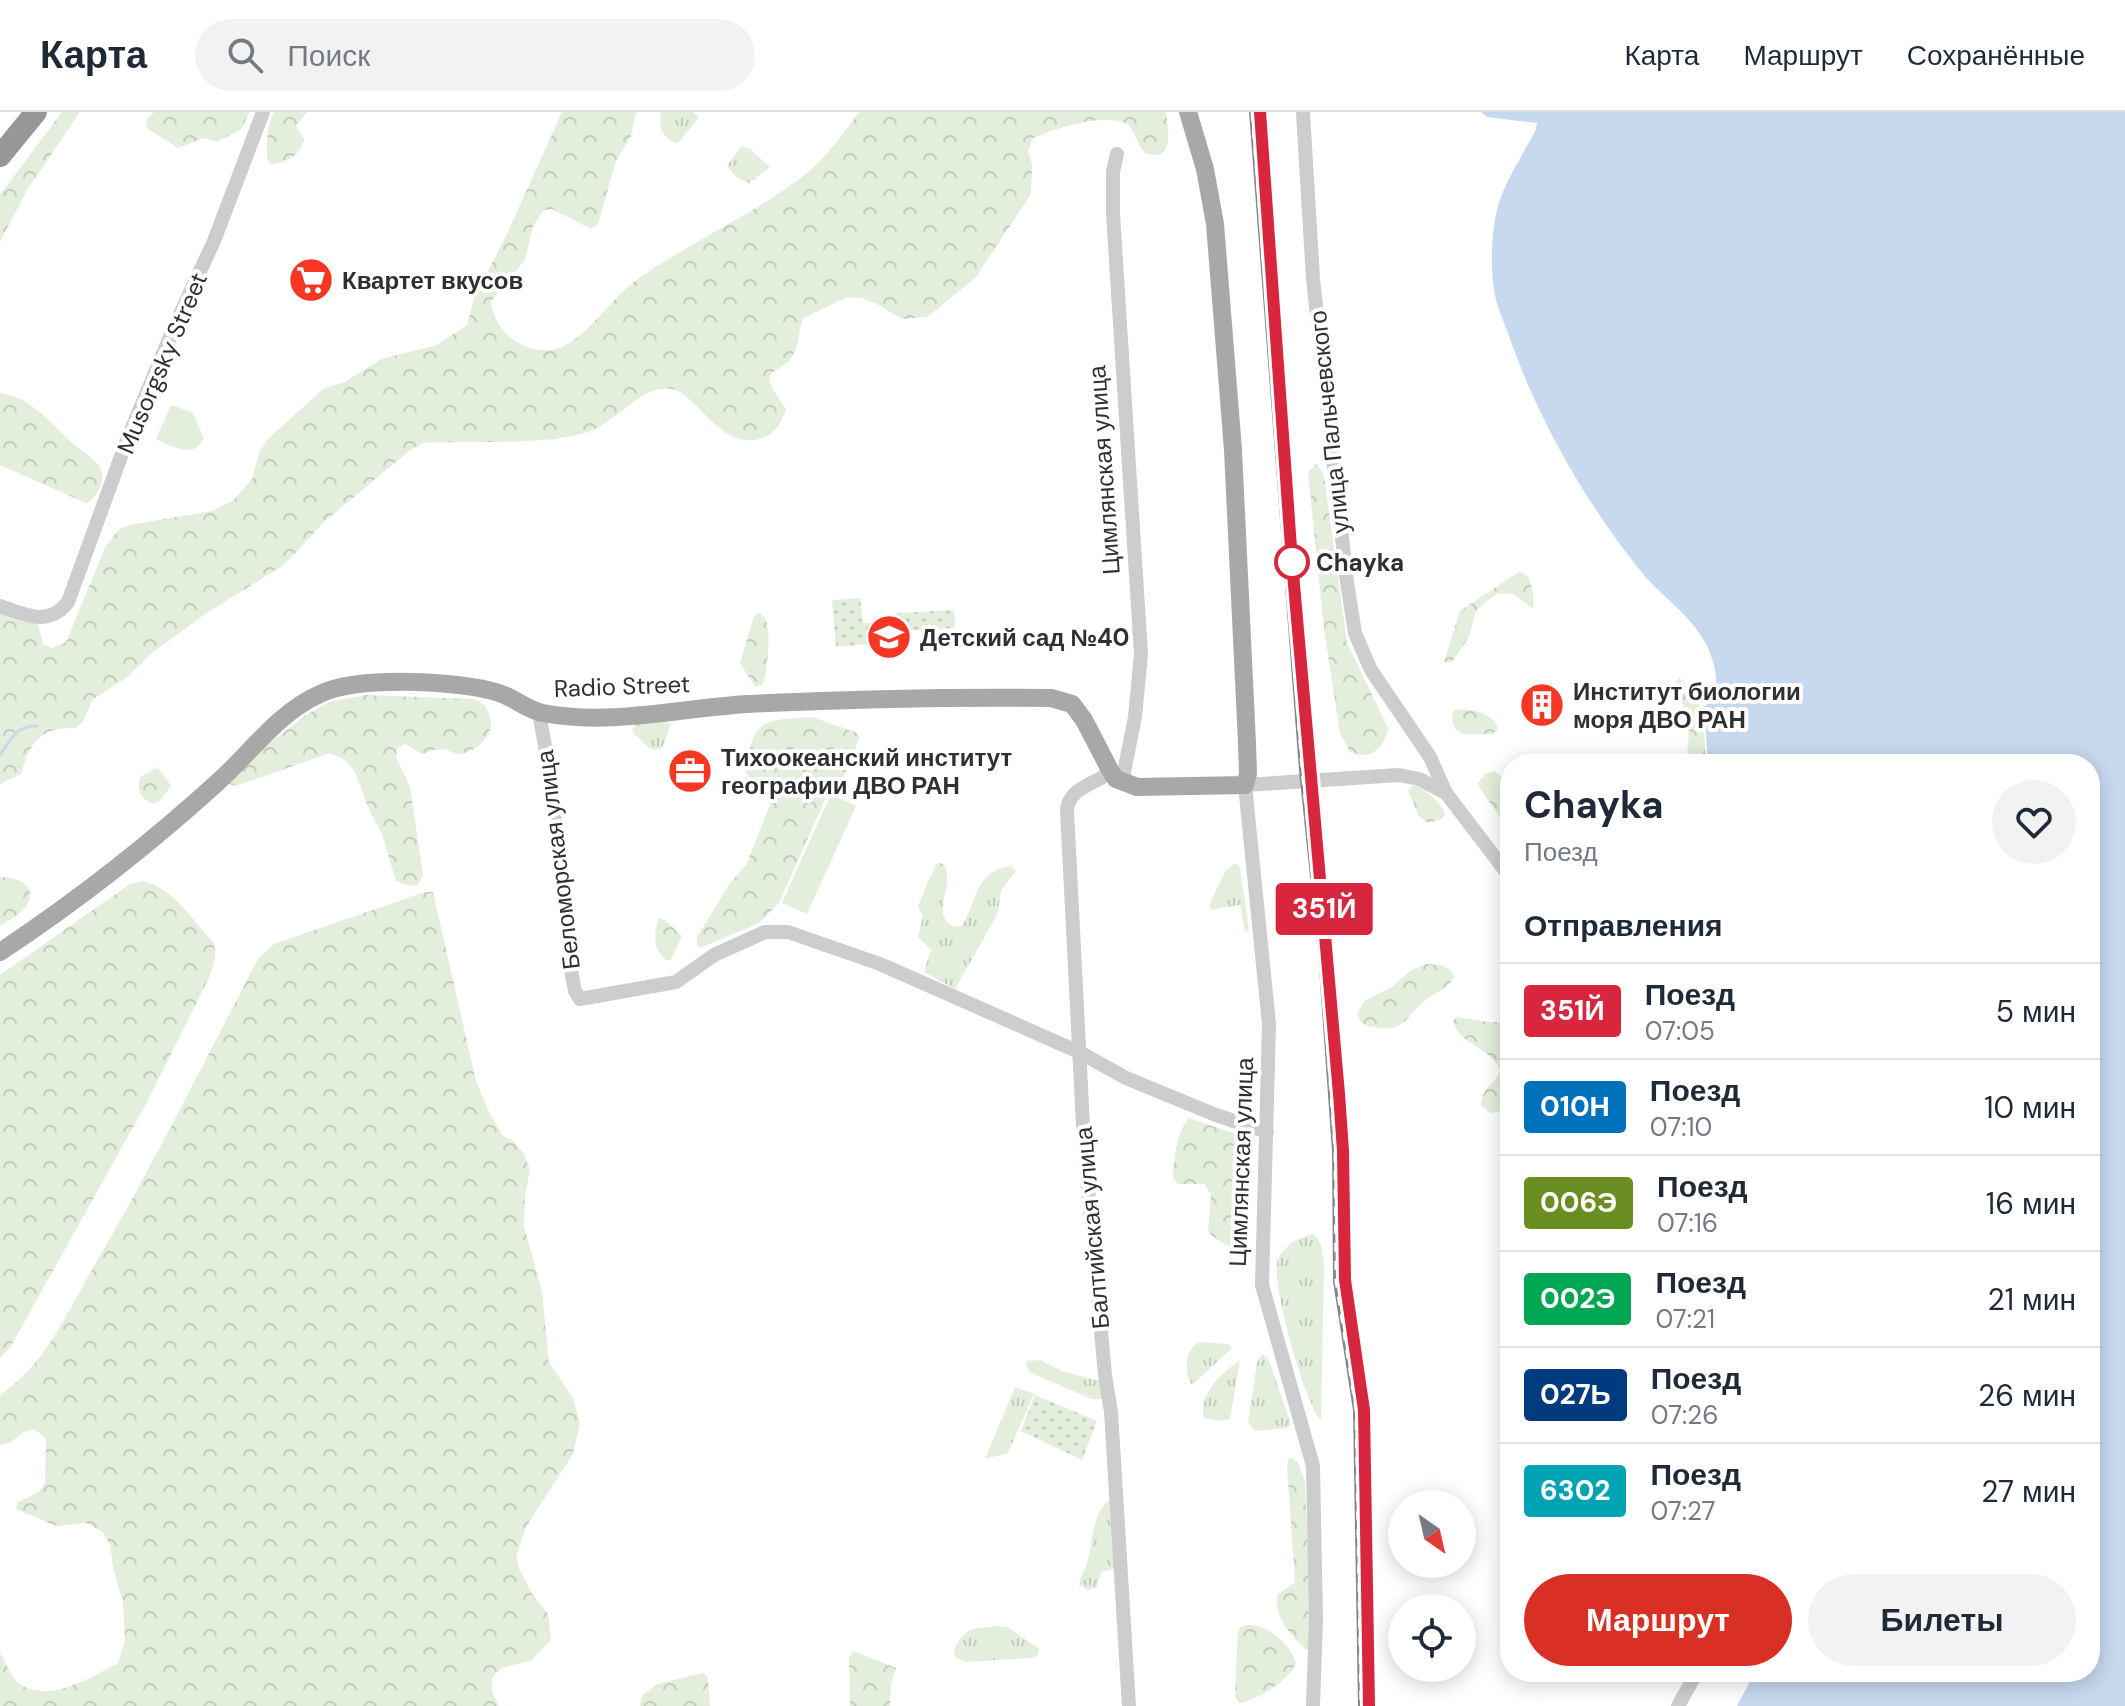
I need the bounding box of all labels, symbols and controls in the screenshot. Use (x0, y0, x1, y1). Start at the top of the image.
search box (195, 19, 755, 91)
text: Карта (40, 30, 147, 80)
icon: search (223, 33, 267, 77)
text: Поиск (287, 36, 370, 75)
text: Карта (1624, 37, 1699, 74)
text: Маршрут (1743, 37, 1863, 74)
text: Сохранённые (1907, 37, 2085, 74)
supermarket icon: Квартет вкусов (287, 256, 335, 304)
place label: Квартет вкусов (342, 265, 523, 296)
street label: Musorgsky Street (110, 268, 214, 458)
street label: улица Пальчевского (1302, 309, 1356, 535)
street label: Цимлянская улица (1081, 364, 1127, 576)
marker: Chayka (1275, 545, 1309, 579)
place label: Chayka (1316, 547, 1404, 578)
school or university icon: Детский сад №40 (865, 613, 913, 661)
place label: Детский сад №40 (920, 622, 1129, 653)
street label: Radio Street (553, 668, 691, 704)
place label: Институт биологии моря ДВО РАН (1573, 676, 1801, 735)
building icon: Институт биологии моря ДВО РАН (1518, 681, 1566, 729)
place label: Тихоокеанский институт географии ДВО РАН (721, 742, 1012, 801)
office icon: Тихоокеанский институт географии ДВО РАН (666, 747, 714, 795)
street label: Беломорская улица (529, 748, 587, 971)
text: Chayka (1524, 780, 1664, 830)
button: heart (1992, 780, 2076, 864)
text: Поезд (1524, 835, 1598, 869)
line badge: 351Й (1268, 883, 1380, 935)
text: 351Й (1292, 890, 1356, 927)
text: Отправления (1524, 906, 1723, 945)
text: Поезд (1645, 975, 1735, 1014)
text: 351Й (1540, 992, 1605, 1029)
text: 5 мин (1996, 992, 2076, 1031)
text: 07:05 (1645, 1014, 1715, 1048)
street label: Цимлянская улица (1222, 1056, 1260, 1267)
text: Поезд (1650, 1071, 1740, 1110)
text: 010Н (1540, 1088, 1610, 1125)
text: 10 мин (1984, 1088, 2076, 1127)
text: 07:10 (1650, 1110, 1712, 1144)
street label: Балтийская улица (1068, 1125, 1116, 1330)
text: Поезд (1657, 1167, 1748, 1206)
text: 006Э (1540, 1184, 1617, 1221)
text: 16 мин (1986, 1184, 2076, 1223)
text: 07:16 (1657, 1206, 1718, 1240)
text: Поезд (1655, 1263, 1746, 1302)
text: 002Э (1540, 1280, 1615, 1317)
text: 21 мин (1987, 1280, 2076, 1319)
text: 07:21 (1655, 1302, 1715, 1336)
text: Поезд (1651, 1359, 1741, 1398)
text: 027Ь (1540, 1376, 1611, 1413)
text: 26 мин (1978, 1376, 2076, 1415)
text: 07:26 (1651, 1398, 1719, 1432)
text: Поезд (1650, 1455, 1741, 1494)
text: 6302 (1540, 1472, 1610, 1509)
text: 27 мин (1981, 1472, 2076, 1511)
north arrow (1388, 1490, 1476, 1578)
map controls (1388, 1490, 1476, 1682)
text: 07:27 (1650, 1494, 1715, 1528)
button: Маршрут (1524, 1574, 1792, 1666)
button: Билеты (1808, 1574, 2076, 1666)
button: locate (1388, 1594, 1476, 1682)

